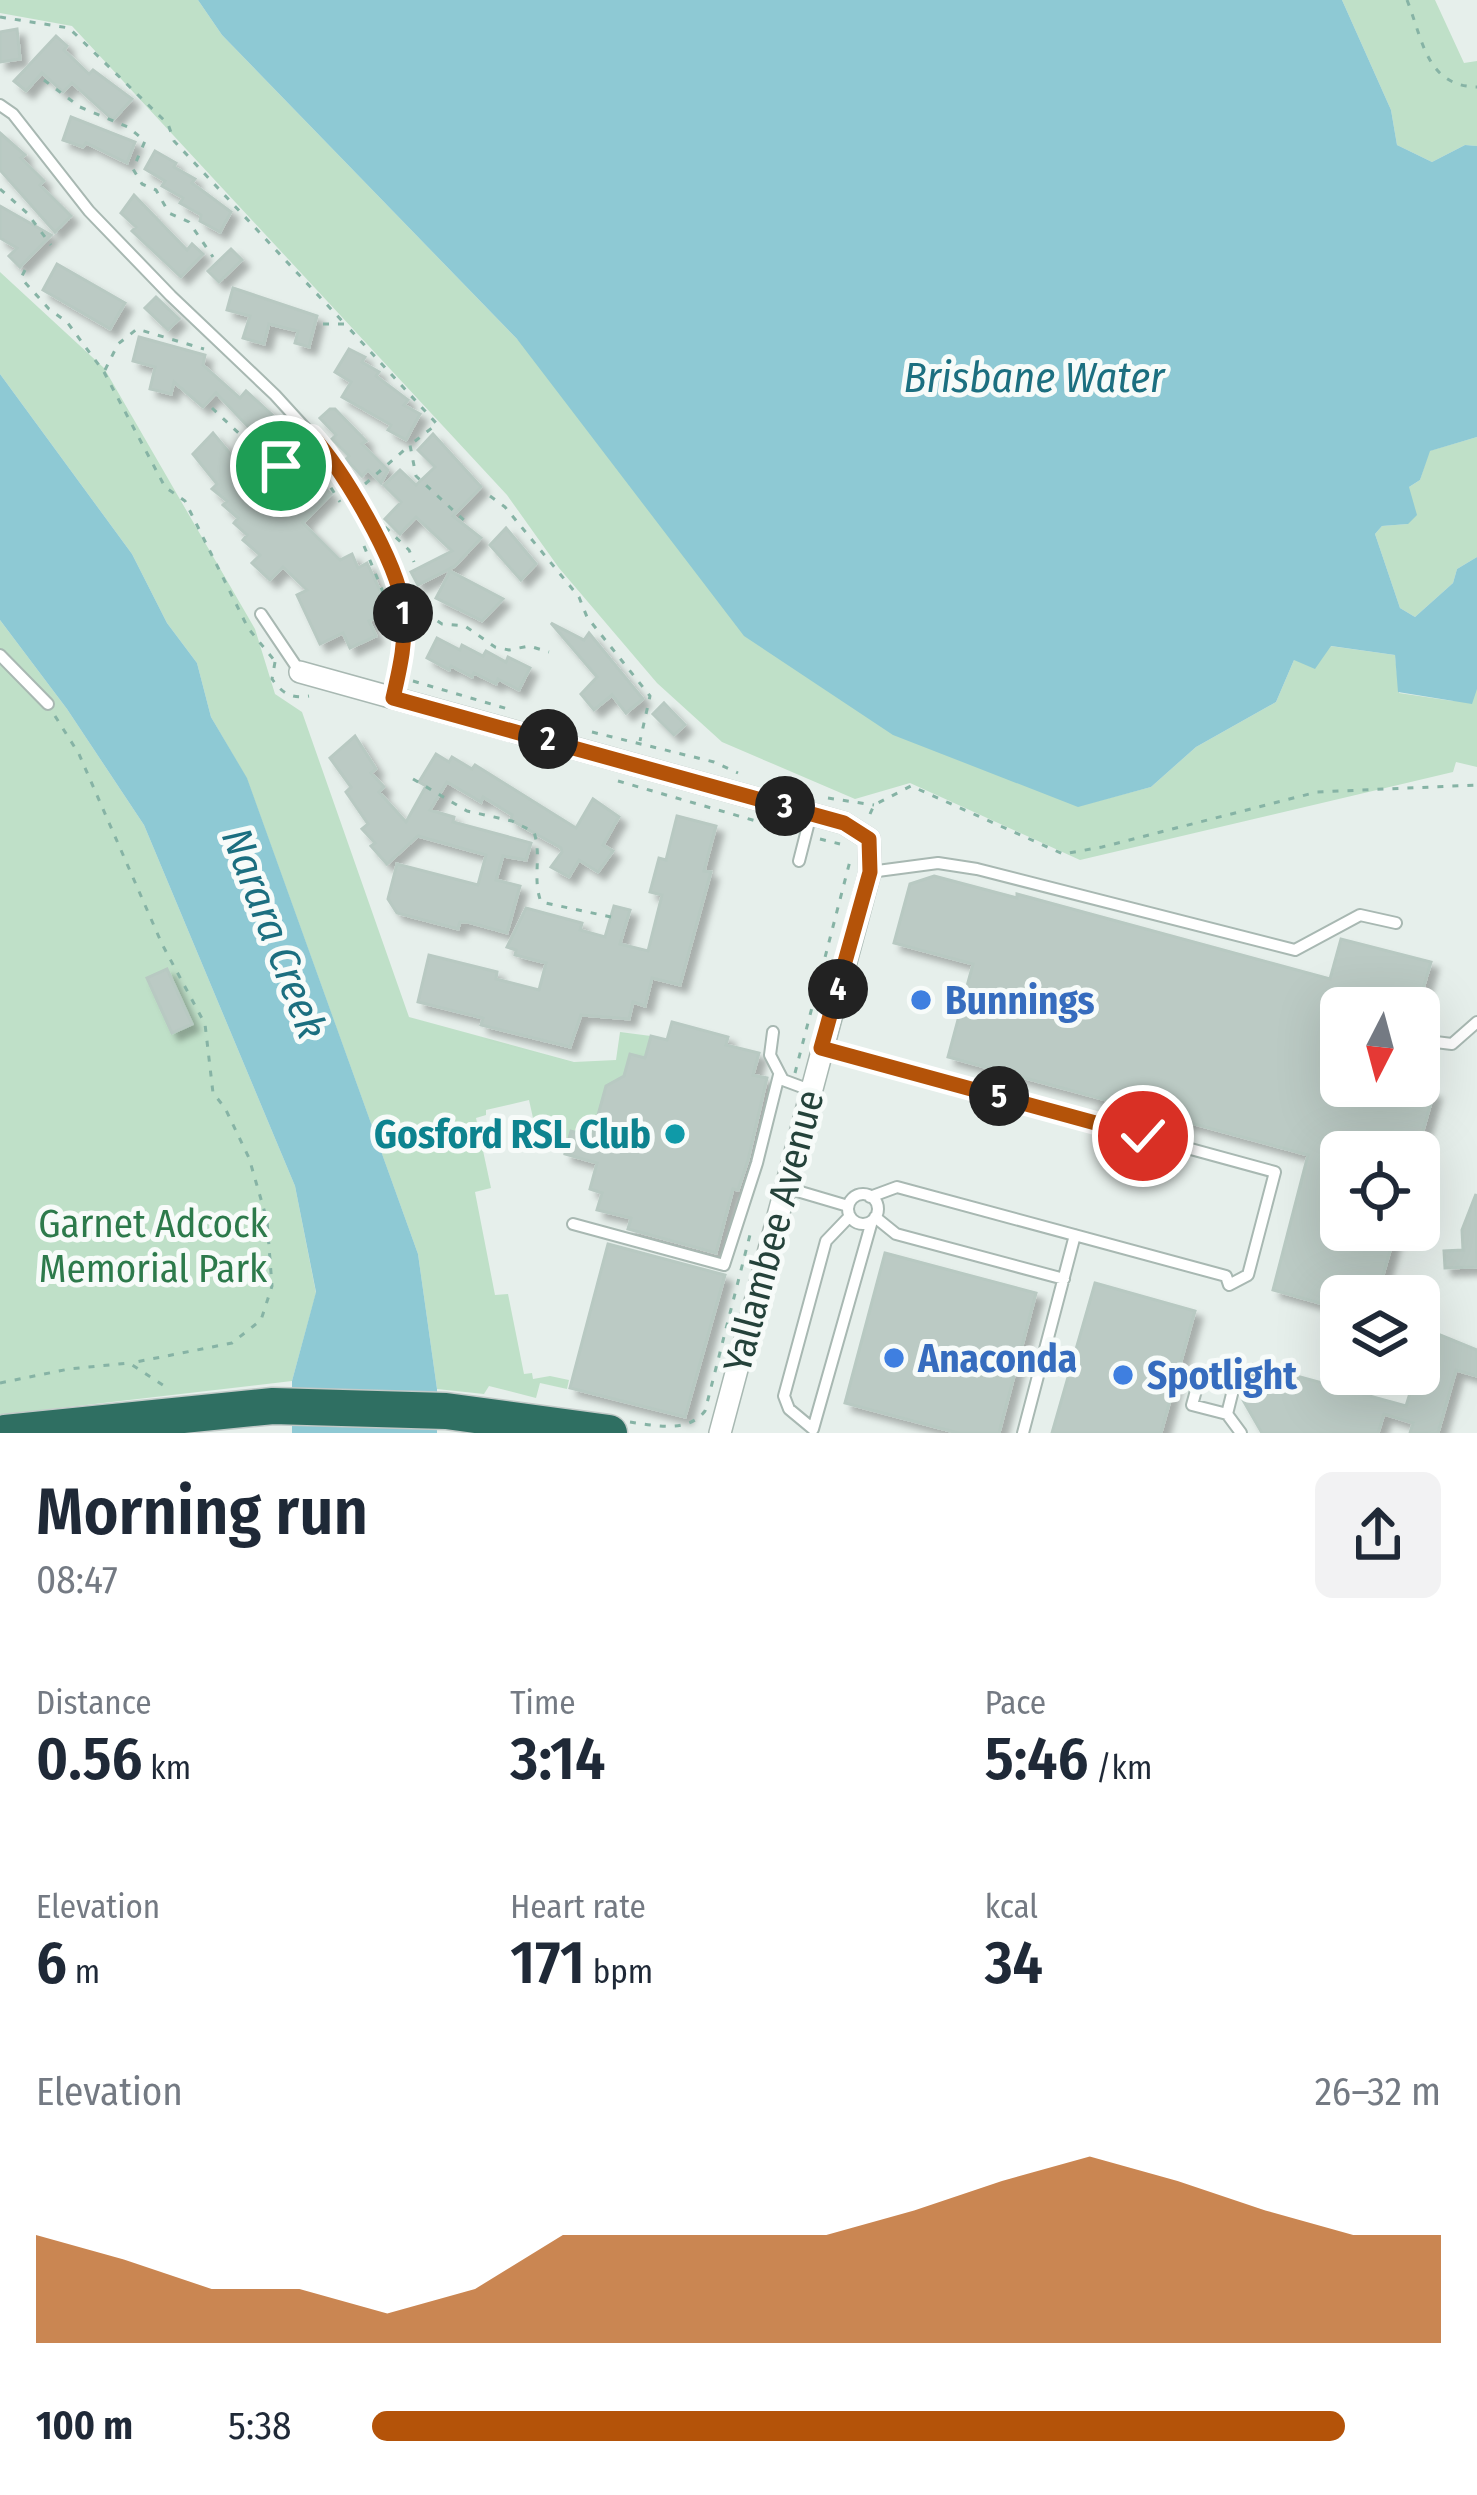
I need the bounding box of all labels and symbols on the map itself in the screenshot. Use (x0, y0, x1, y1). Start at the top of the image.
water label: Brisbane Water (903, 353, 1166, 403)
pin (230, 415, 332, 517)
pin: 1 (373, 583, 433, 643)
pin: 2 (518, 709, 578, 769)
pin: 3 (755, 776, 815, 836)
water label: Narara Creek (211, 821, 337, 1046)
pin: 4 (808, 959, 868, 1019)
place label: Bunnings (945, 978, 1095, 1024)
marker: Bunnings (908, 987, 934, 1013)
north arrow (1320, 987, 1440, 1107)
pin: 5 (969, 1066, 1029, 1126)
street label: Yallambee Avenue (714, 1085, 834, 1377)
pin (1092, 1085, 1194, 1187)
place label: Gosford RSL Club (374, 1112, 651, 1158)
marker: Gosford RSL Club (662, 1121, 688, 1147)
park label: Garnet Adcock Memorial Park (38, 1201, 269, 1292)
place label: Anaconda (917, 1336, 1077, 1382)
marker: Anaconda (881, 1345, 907, 1371)
place label: Spotlight (1147, 1353, 1298, 1399)
marker: Spotlight (1110, 1362, 1136, 1388)

